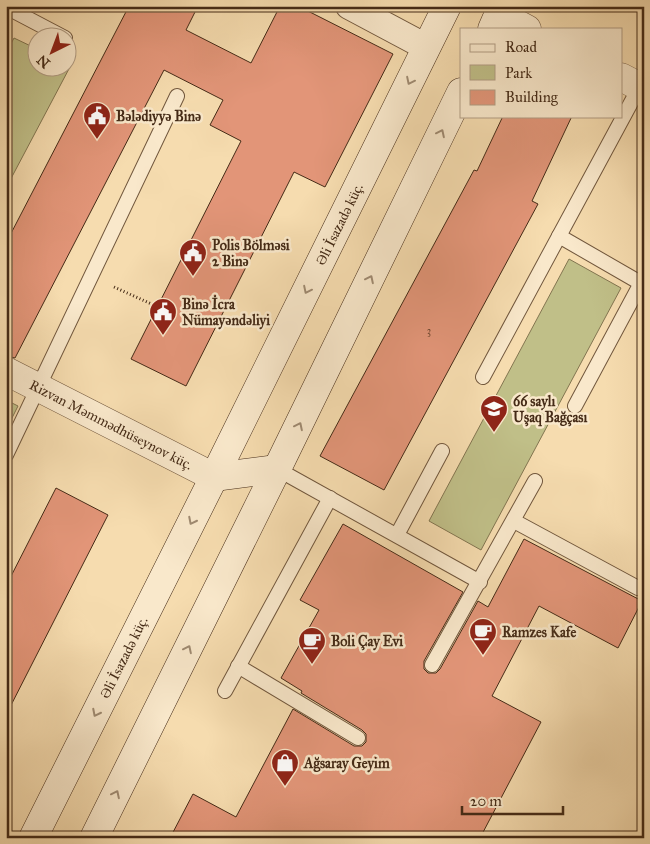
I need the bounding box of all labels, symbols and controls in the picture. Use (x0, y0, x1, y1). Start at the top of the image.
north arrow (28, 28, 78, 78)
legend (460, 28, 622, 118)
text: Road (505, 38, 537, 56)
text: N (33, 51, 54, 72)
text: Park (505, 64, 532, 82)
one-way arrow (405, 76, 416, 85)
text: Building (505, 88, 559, 106)
public building icon: Bələdiyyə Binə (82, 101, 112, 140)
place label: Bələdiyyə Binə (116, 108, 201, 126)
one-way arrow (435, 129, 445, 138)
street label: Əli İsazadə küç. (312, 180, 367, 268)
place label: Polis Bölməsi 2 Binə (212, 237, 290, 270)
public building icon: Polis Bölməsi 2 Binə (178, 238, 208, 277)
one-way arrow (364, 276, 374, 285)
one-way arrow (302, 285, 313, 294)
place label: Binǝ İcra Nümayəndəliyi (182, 294, 270, 330)
public building icon: Binǝ İcra Nümayəndəliyi (148, 297, 178, 336)
house number: 3 (427, 324, 431, 337)
street label: Rizvan Məmmədhüseynov küç. (27, 376, 195, 474)
place label: 66 saylı Uşaq Bağçası (513, 393, 587, 427)
school or university icon: 66 saylı Uşaq Bağçası (479, 394, 509, 433)
one-way arrow (293, 422, 303, 431)
one-way arrow (188, 516, 198, 525)
street label: Əli İsazadə küç. (96, 614, 152, 701)
cafe icon: Ramzes Kafe (468, 617, 498, 656)
place label: Ramzes Kafe (502, 624, 576, 641)
cafe icon: Boli Çay Evi (297, 626, 327, 665)
place label: Boli Çay Evi (331, 633, 403, 651)
one-way arrow (182, 645, 192, 654)
one-way arrow (92, 708, 102, 717)
shop icon: Ağsaray Geyim (270, 748, 300, 787)
place label: Ağsaray Geyim (303, 755, 390, 773)
scale bar (462, 784, 564, 816)
one-way arrow (110, 790, 120, 799)
text: 20 m (470, 792, 502, 810)

